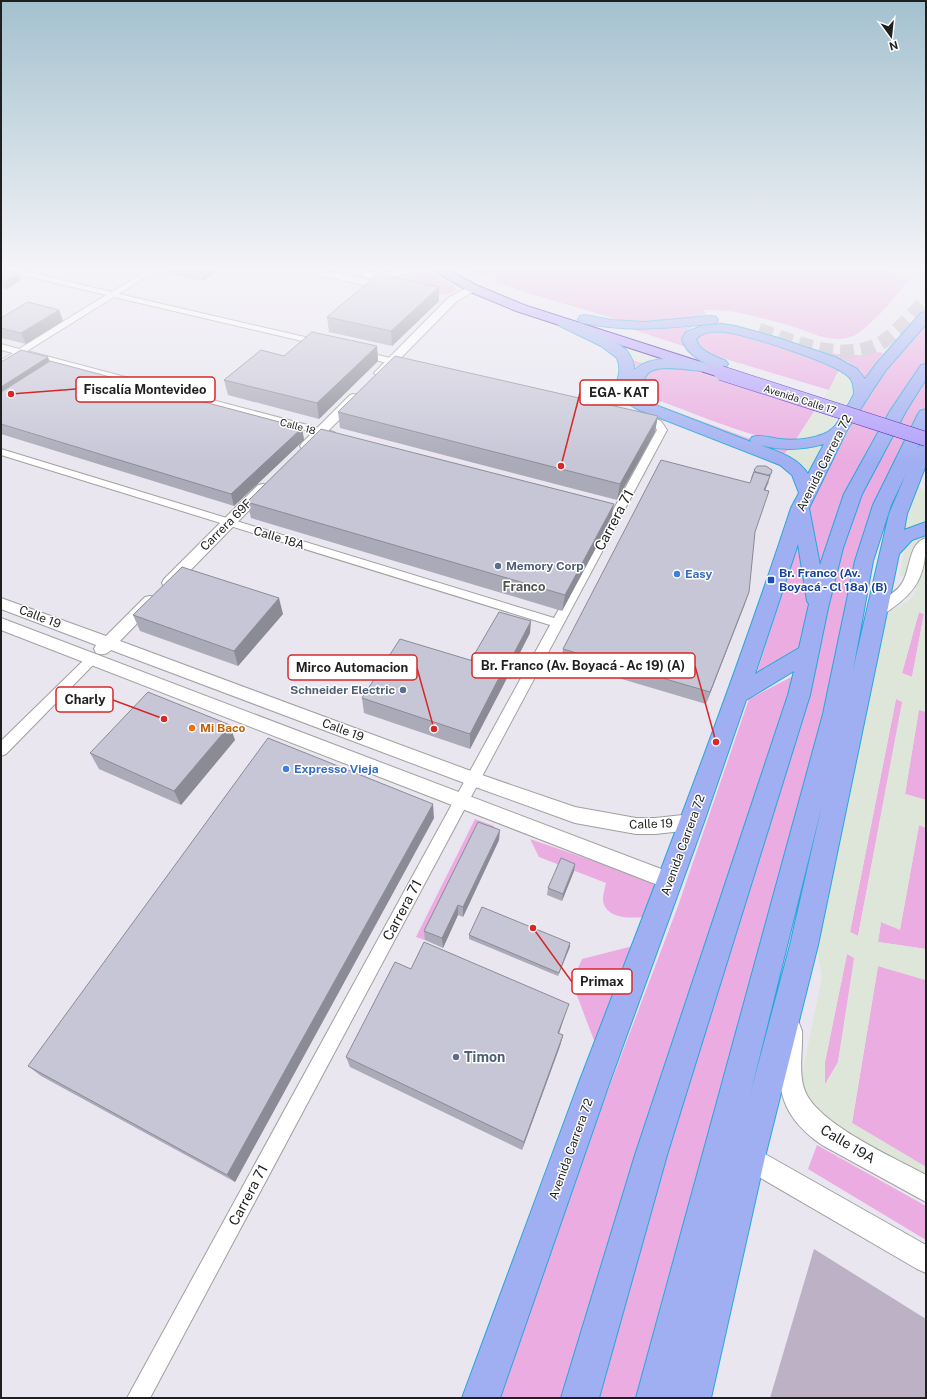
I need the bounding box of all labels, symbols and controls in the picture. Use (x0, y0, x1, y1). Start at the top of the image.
north arrow (871, 16, 911, 56)
text: N (888, 39, 899, 53)
callout: Fiscalía Montevideo (76, 377, 215, 402)
callout: EGA- KAT (580, 380, 658, 405)
text: Fiscalía Montevideo (84, 382, 207, 397)
street label: Avenida Calle 17 (762, 382, 838, 416)
text: EGA- KAT (589, 385, 649, 400)
street label: Avenida Carrera 72 (794, 412, 854, 514)
street label: Calle 18 (279, 415, 317, 437)
street label: Carrera 71 (591, 487, 637, 553)
street label: Carrera 69F (197, 496, 255, 554)
street label: Calle 18A (252, 524, 307, 552)
place label: Memory Corp (506, 559, 584, 573)
marker: Memory Corp (493, 561, 503, 571)
place label: Br. Franco (Av. Boyacá - Cl 18a) (B) (779, 566, 887, 594)
place label: Easy (685, 567, 713, 581)
marker: Easy (672, 569, 682, 579)
marker: Br. Franco (Av. Boyacá - Cl 18a) (B) (766, 575, 776, 585)
district label: Franco (503, 579, 545, 594)
street label: Calle 19 (17, 603, 63, 631)
callout: Br. Franco (Av. Boyacá - Ac 19) (A) (472, 653, 695, 678)
callout: Mirco Automacion (288, 655, 417, 680)
text: Br. Franco (Av. Boyacá - Ac 19) (A) (481, 658, 685, 673)
text: Mirco Automacion (296, 660, 408, 675)
place label: Schneider Electric (290, 683, 395, 697)
marker: Schneider Electric (398, 685, 408, 695)
callout: Charly (56, 687, 113, 712)
text: Charly (65, 692, 106, 707)
street label: Calle 19 (320, 716, 366, 744)
place label: Mi Baco (200, 721, 245, 735)
marker: Mi Baco (187, 723, 197, 733)
place label: Expresso Vieja (294, 762, 379, 776)
marker: Expresso Vieja (281, 764, 291, 774)
street label: Avenida Carrera 72 (658, 793, 708, 897)
street label: Calle 19 (629, 816, 673, 832)
street label: Carrera 71 (379, 877, 425, 943)
callout: Primax (572, 969, 632, 994)
text: Primax (580, 974, 624, 989)
place label: Timon (464, 1049, 505, 1065)
marker: Timon (451, 1052, 461, 1062)
street label: Avenida Carrera 72 (546, 1097, 596, 1201)
street label: Calle 19A (818, 1121, 878, 1167)
street label: Carrera 71 (225, 1162, 271, 1228)

